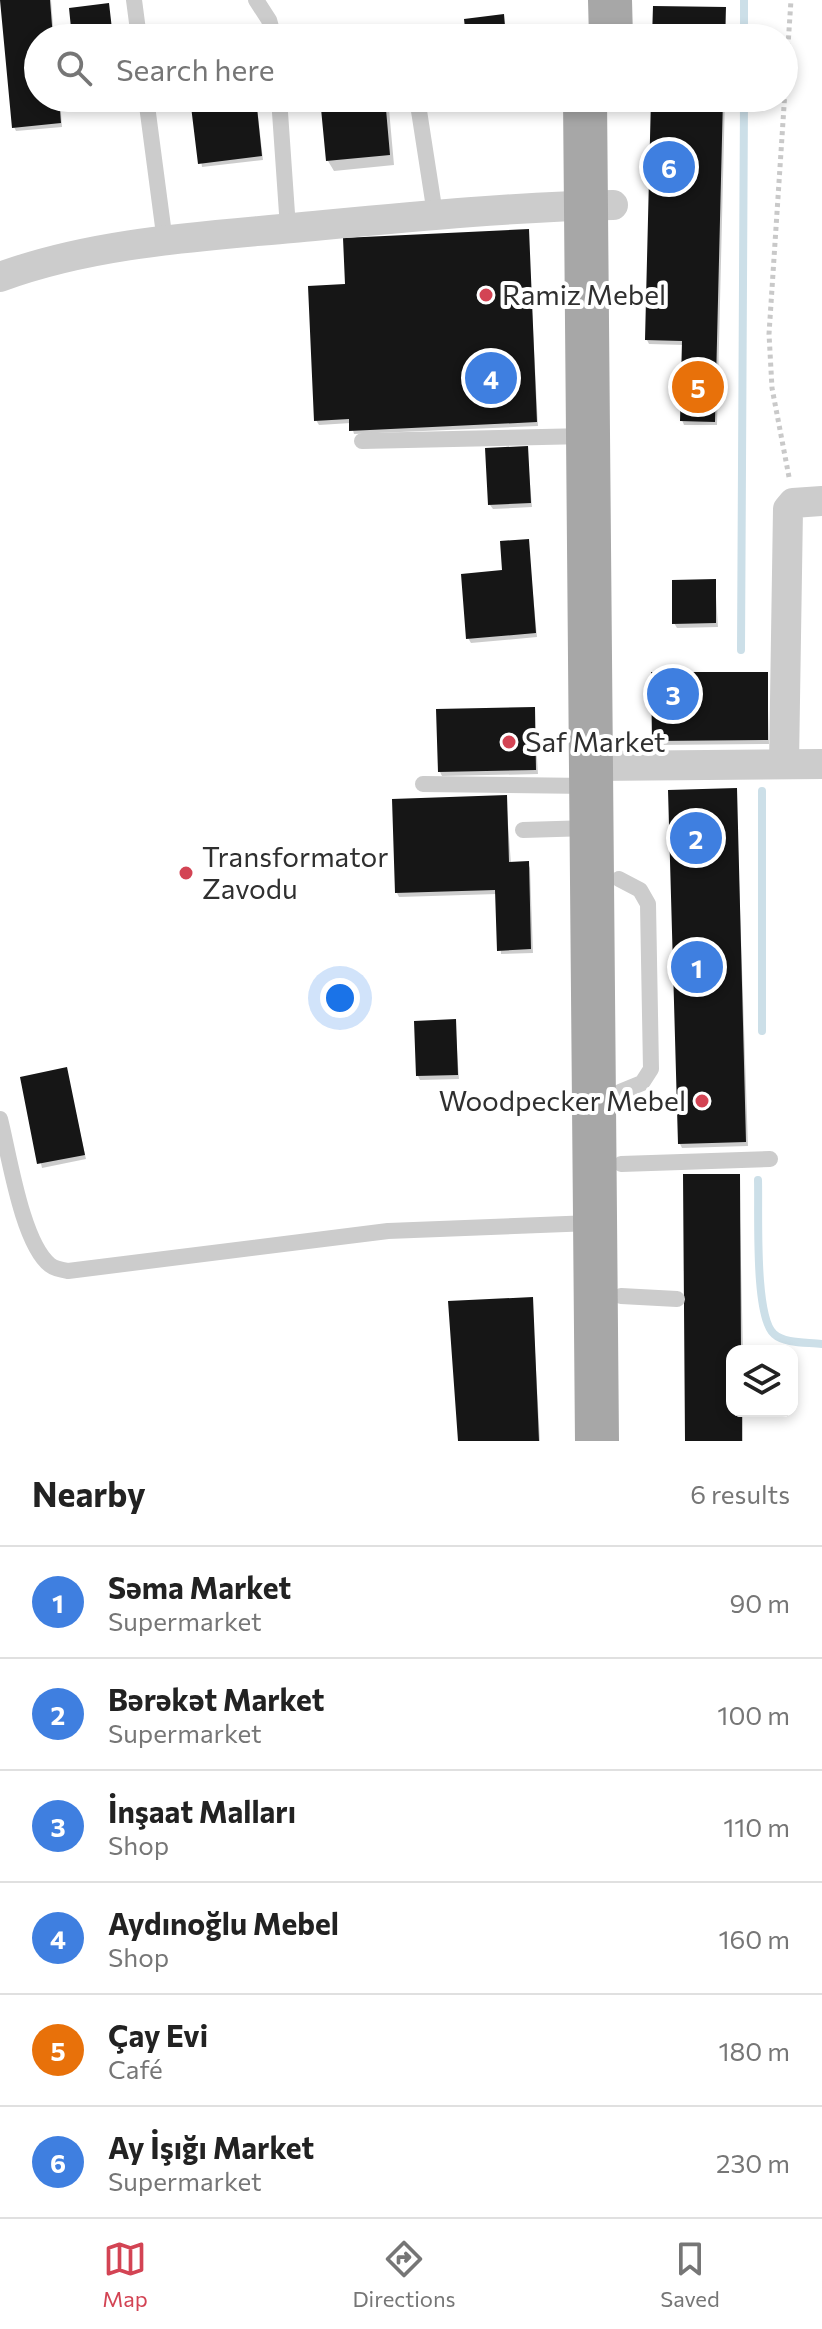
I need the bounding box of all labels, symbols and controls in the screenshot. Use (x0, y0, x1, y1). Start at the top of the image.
search box (24, 24, 798, 112)
icon: search (52, 46, 96, 90)
text: Search here (116, 50, 275, 87)
pin: 6 (643, 137, 695, 197)
place label: Ramiz Mebel (502, 277, 666, 311)
marker: Ramiz Mebel (477, 286, 495, 304)
pin: 4 (465, 348, 517, 408)
pin: 5 (672, 357, 724, 417)
pin: 3 (647, 664, 699, 724)
place label: Saf Market (525, 724, 665, 758)
marker: Saf Market (500, 733, 518, 751)
pin: 2 (670, 808, 722, 868)
place label: Transformator Zavodu (202, 839, 388, 905)
marker: Transformator Zavodu (177, 864, 195, 882)
pin: 1 (671, 937, 723, 997)
your location (320, 978, 360, 1018)
place label: Woodpecker Mebel (439, 1083, 686, 1117)
marker: Woodpecker Mebel (693, 1092, 711, 1110)
map controls (726, 1345, 798, 1417)
button: layers (726, 1345, 798, 1417)
text: Nearby (32, 1472, 146, 1514)
text: 6 results (690, 1478, 790, 1509)
text: Səma Market (108, 1568, 291, 1605)
text: 1 (52, 1587, 64, 1618)
text: 90 m (730, 1587, 790, 1618)
text: Supermarket (108, 1605, 262, 1636)
text: Bərəkət Market (108, 1680, 324, 1717)
text: 2 (51, 1699, 65, 1730)
text: 100 m (717, 1699, 790, 1730)
text: Supermarket (108, 1717, 262, 1748)
text: İnşaat Malları (108, 1792, 296, 1829)
text: 3 (50, 1811, 66, 1842)
text: 110 m (723, 1811, 790, 1842)
text: Shop (108, 1829, 169, 1860)
text: Aydınoğlu Mebel (108, 1904, 339, 1941)
text: 4 (50, 1923, 66, 1954)
text: 160 m (718, 1923, 790, 1954)
text: Shop (108, 1941, 169, 1972)
text: Çay Evi (108, 2016, 208, 2053)
text: 5 (50, 2035, 66, 2066)
text: 180 m (718, 2035, 790, 2066)
text: Café (108, 2053, 163, 2084)
text: Ay İşığı Market (108, 2128, 314, 2165)
text: 6 (50, 2147, 66, 2178)
text: 230 m (716, 2147, 790, 2178)
text: Supermarket (108, 2165, 262, 2196)
tab: Map (102, 2237, 148, 2312)
tab: Directions (352, 2237, 456, 2312)
tab: Saved (660, 2237, 720, 2312)

